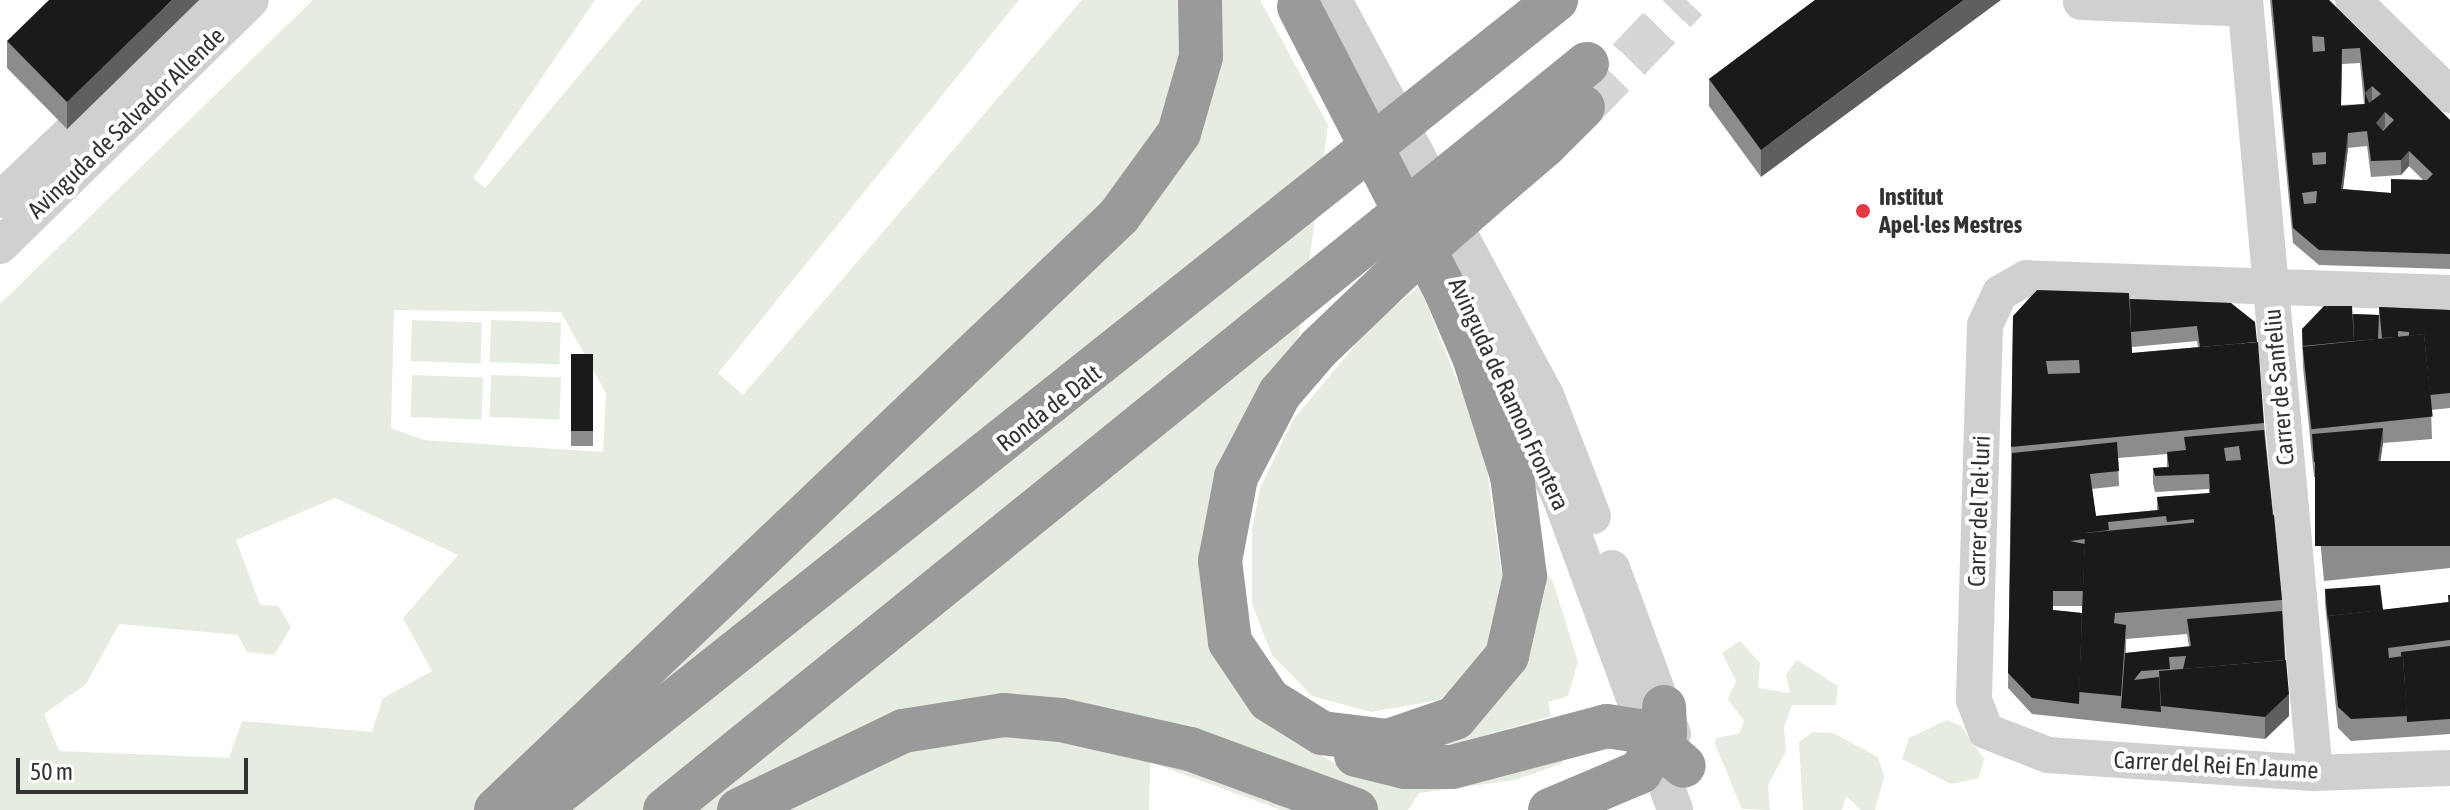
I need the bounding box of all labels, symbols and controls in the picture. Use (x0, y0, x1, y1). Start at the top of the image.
street label: Avinguda de Salvador Allende (22, 22, 230, 224)
place label: Institut Apel·les Mestres (1879, 183, 2022, 239)
marker: Institut Apel·les Mestres (1854, 202, 1872, 220)
street label: Avinguda de Ramon Frontera (1442, 273, 1576, 515)
street label: Carrer de Sanfeliu (2258, 308, 2300, 466)
street label: Ronda de Dalt (991, 358, 1107, 458)
street label: Carrer del Tel·luri (1962, 435, 1996, 587)
scale bar (20, 742, 252, 792)
street label: Carrer del Rei En Jaume (2113, 745, 2319, 785)
text: 50 m (30, 758, 73, 785)

